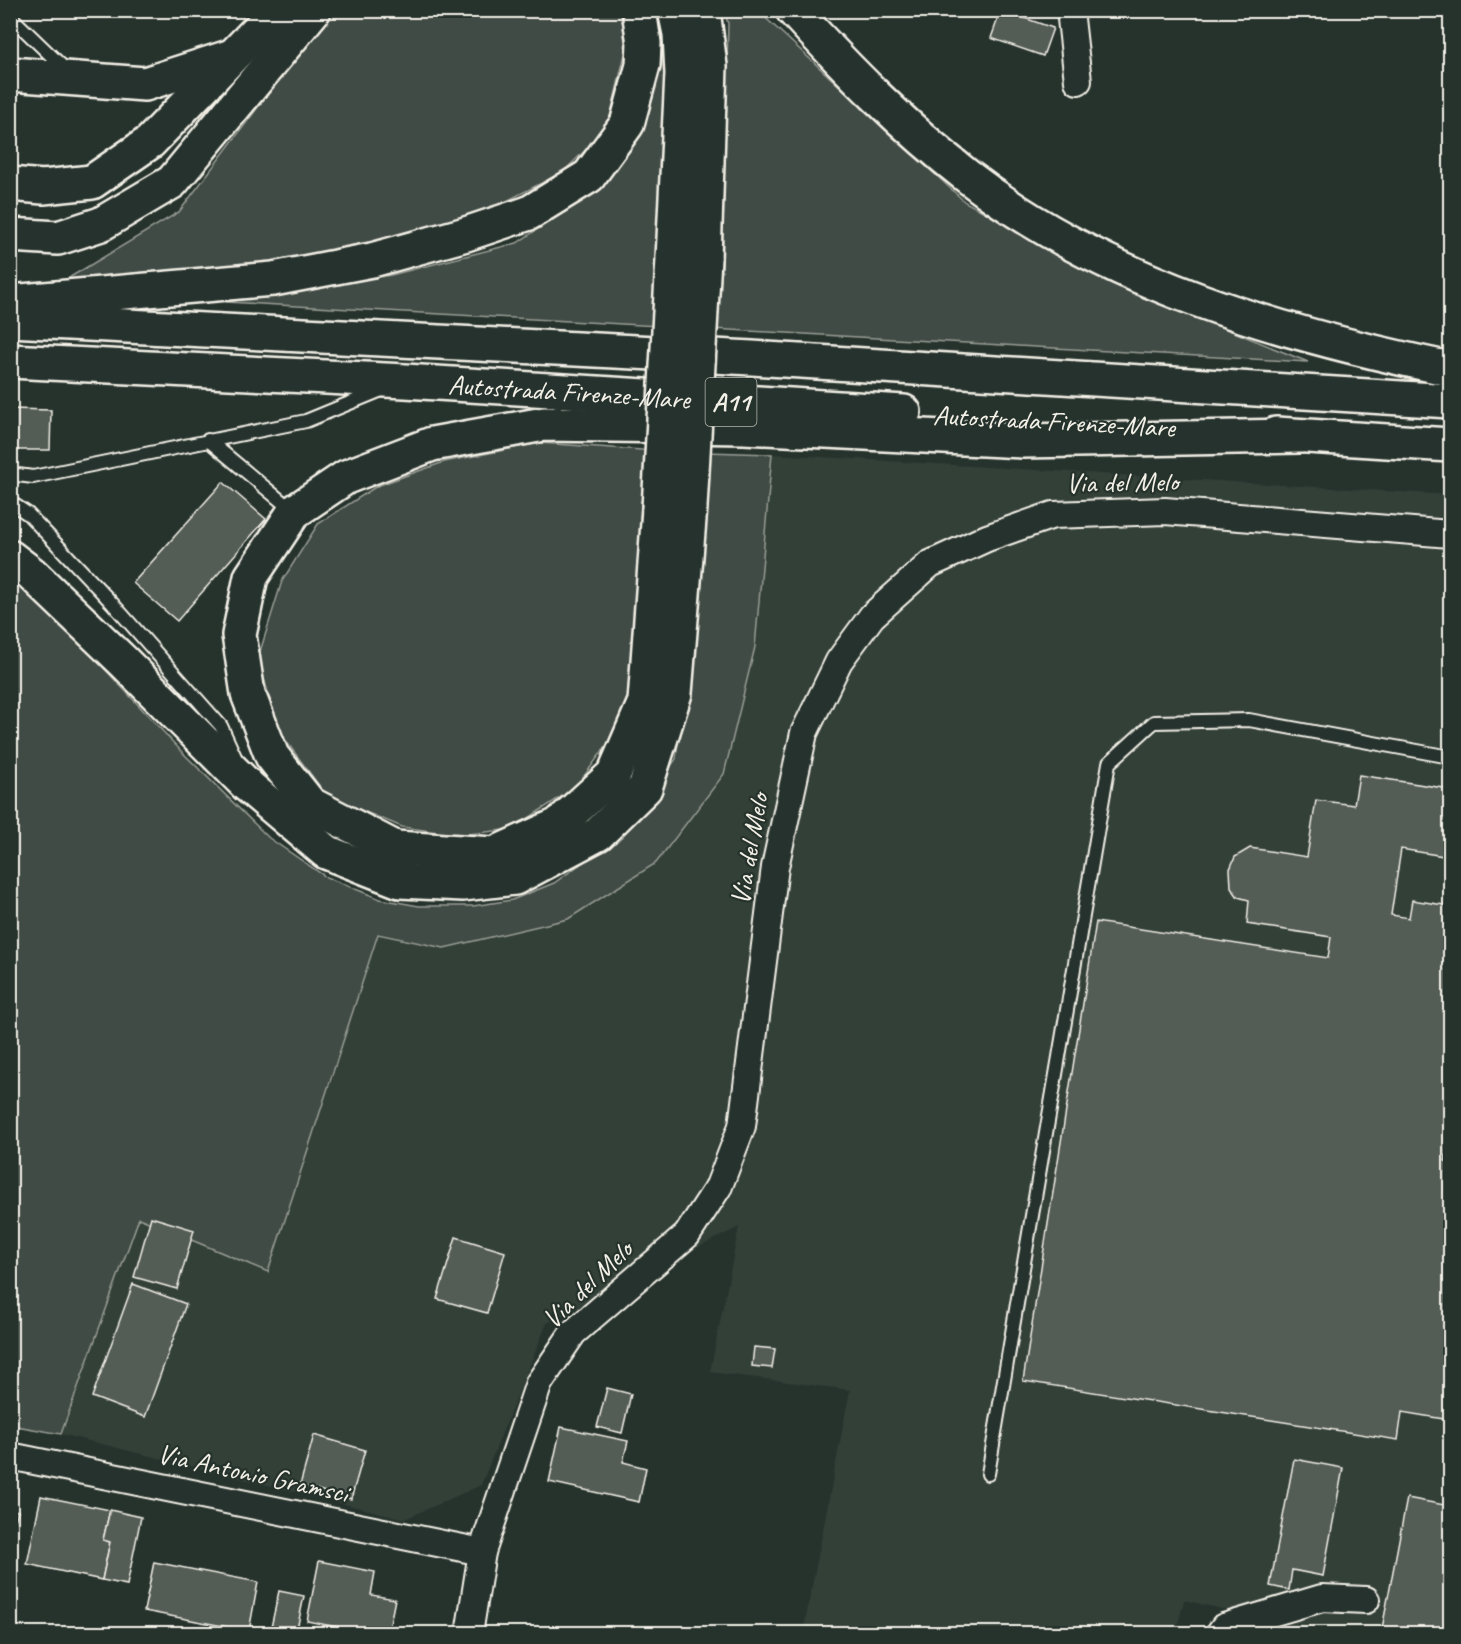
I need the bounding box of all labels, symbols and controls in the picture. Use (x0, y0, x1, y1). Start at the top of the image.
street label: Autostrada Firenze-Mare (447, 366, 693, 416)
road number: A11 (706, 378, 756, 426)
street label: Autostrada Firenze-Mare (932, 397, 1178, 445)
street label: Via del Melo (1065, 463, 1182, 500)
street label: Via del Melo (722, 788, 777, 907)
street label: Via del Melo (534, 1230, 642, 1336)
street label: Via Antonio Gramsci (154, 1436, 355, 1511)

